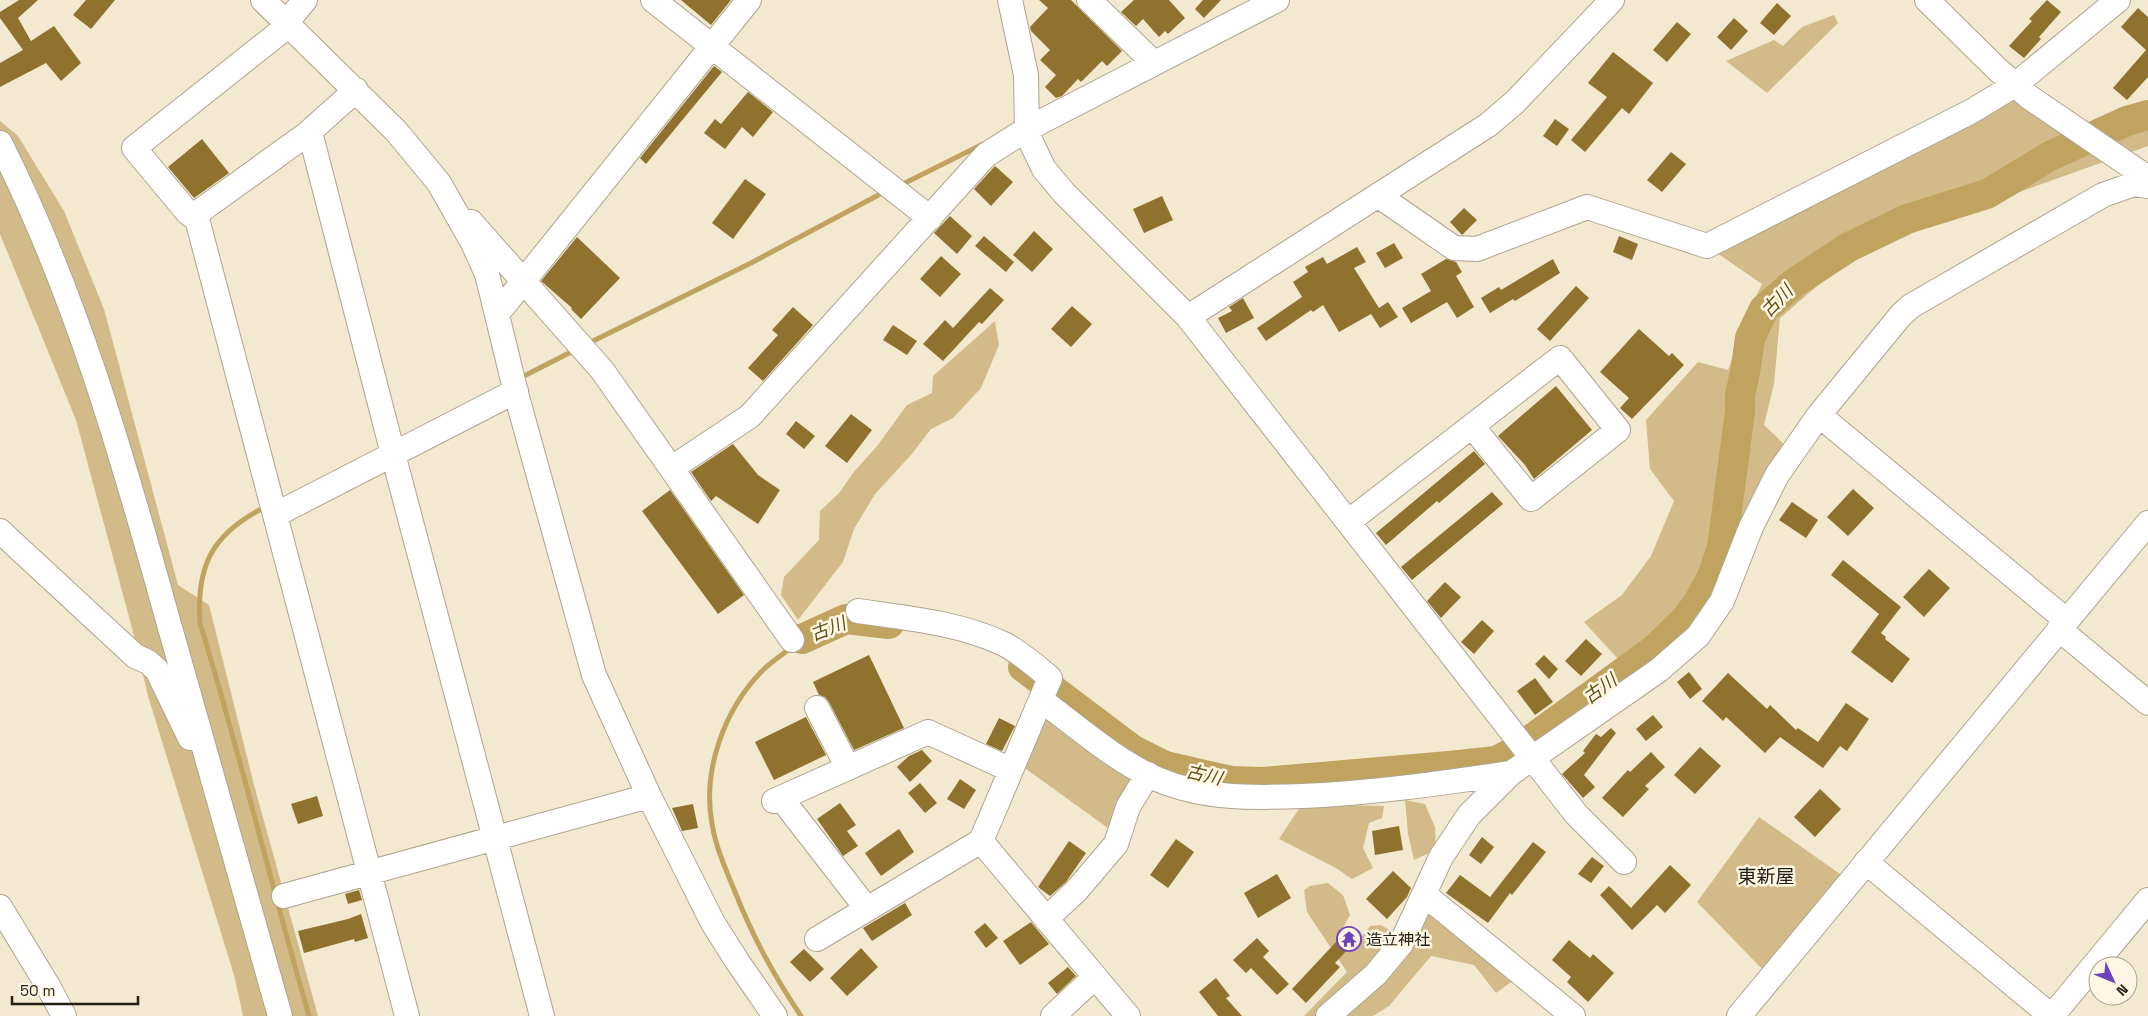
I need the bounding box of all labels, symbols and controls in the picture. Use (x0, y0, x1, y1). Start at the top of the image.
water label: 古川 (1756, 278, 1799, 322)
water label: 古川 (807, 611, 851, 646)
water label: 古川 (1578, 668, 1623, 708)
water label: 古川 (1184, 759, 1226, 790)
district label: 東新屋 (1737, 864, 1795, 889)
temple icon: 造立神社 (1336, 926, 1362, 952)
place label: 造立神社 (1366, 929, 1430, 950)
north arrow (2088, 956, 2138, 1006)
scale bar (12, 974, 139, 1006)
text: N (2113, 980, 2132, 1000)
text: 50 m (20, 981, 55, 1000)

